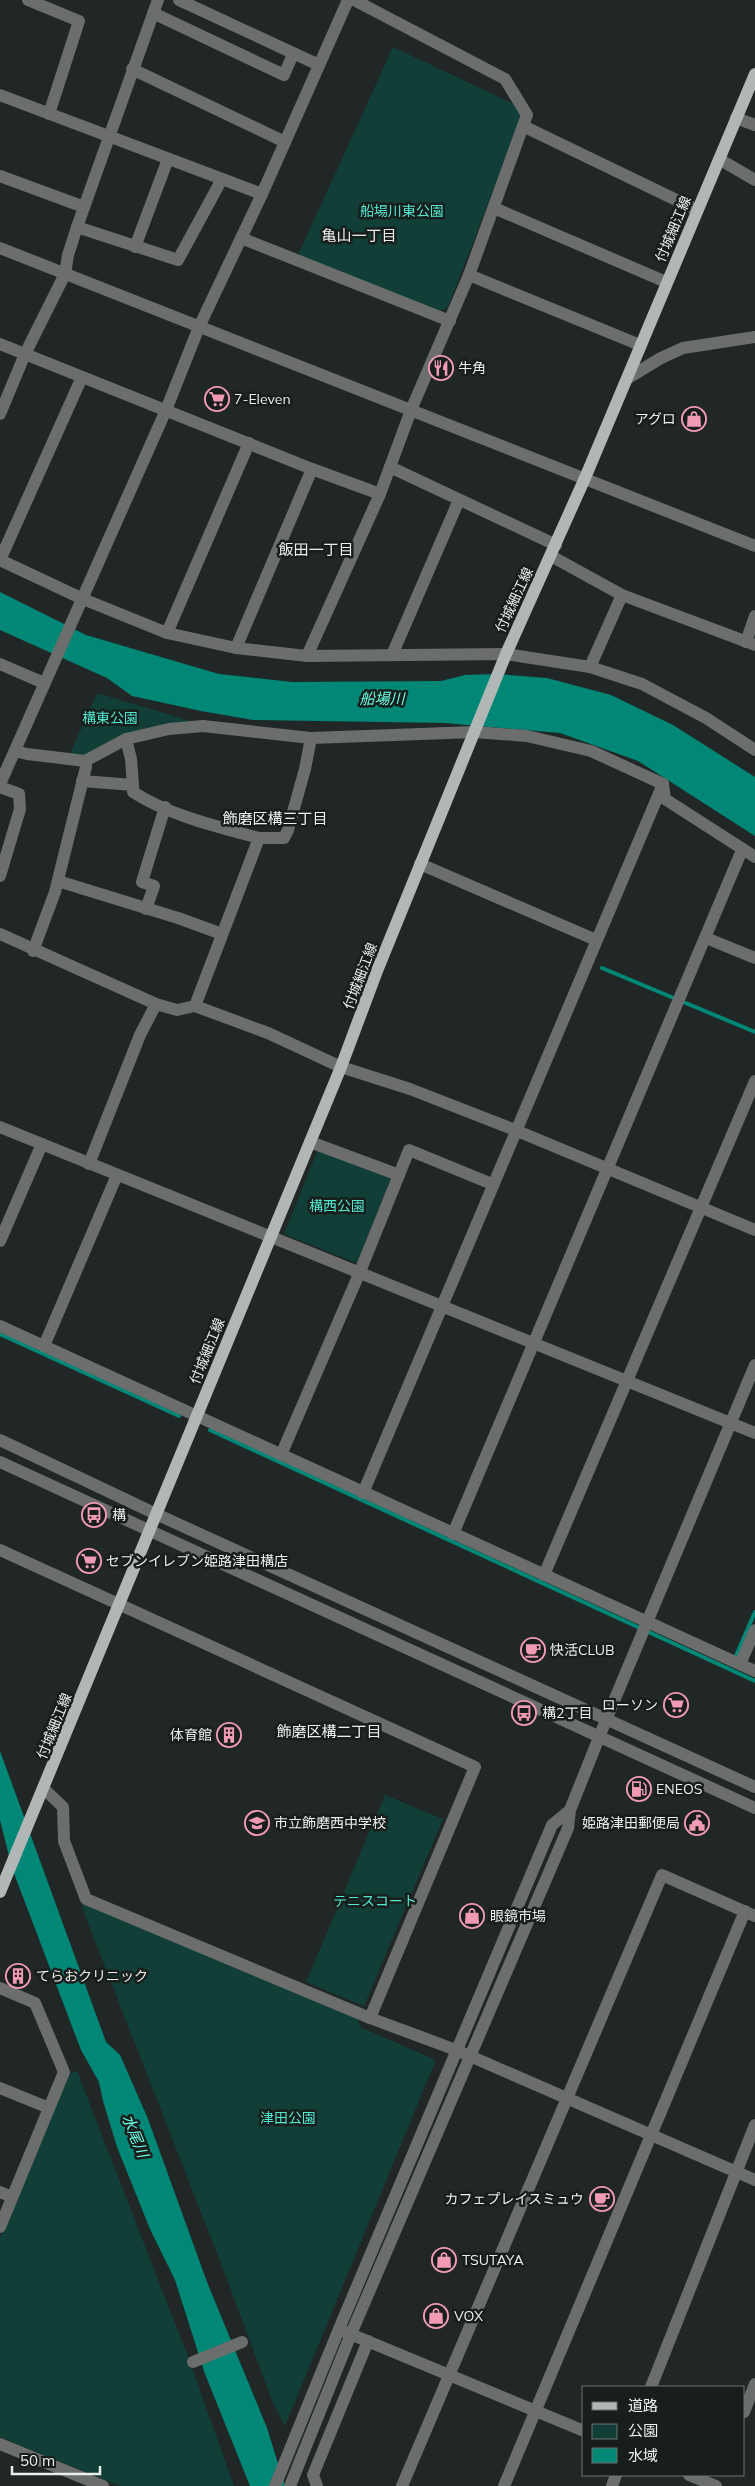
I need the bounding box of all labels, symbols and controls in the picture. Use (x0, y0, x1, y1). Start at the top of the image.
street label: 付城細江線 (651, 193, 695, 265)
park label: 船場川東公園 (360, 202, 444, 220)
district label: 亀山一丁目 (321, 226, 397, 245)
restaurant icon: 牛角 (428, 355, 454, 381)
place label: 牛角 (458, 359, 486, 377)
supermarket icon: 7-Eleven (204, 386, 230, 412)
place label: 7-Eleven (234, 390, 291, 408)
shop icon: アグロ (681, 406, 707, 432)
place label: アグロ (635, 410, 676, 428)
district label: 飯田一丁目 (278, 540, 354, 559)
street label: 付城細江線 (491, 564, 537, 636)
water label: 船場川 (359, 689, 406, 708)
park label: 構東公園 (82, 709, 138, 727)
district label: 飾磨区構三丁目 (222, 809, 328, 828)
street label: 付城細江線 (339, 940, 381, 1012)
park label: 構西公園 (309, 1197, 365, 1215)
street label: 付城細江線 (186, 1315, 228, 1387)
bus stop icon: 構 (81, 1502, 107, 1528)
place label: 構 (112, 1506, 126, 1524)
supermarket icon: セブンイレブン姫路津田構店 (76, 1548, 102, 1574)
place label: セブンイレブン姫路津田構店 (106, 1552, 288, 1570)
cafe icon: 快活CLUB (520, 1637, 546, 1663)
place label: 快活CLUB (550, 1641, 615, 1659)
street label: 付城細江線 (33, 1690, 75, 1762)
supermarket icon: ローソン (663, 1692, 689, 1718)
place label: ローソン (602, 1696, 658, 1714)
bus stop icon: 構2丁目 (511, 1700, 537, 1726)
place label: 構2丁目 (542, 1704, 592, 1722)
building icon: 体育館 (216, 1722, 242, 1748)
district label: 飾磨区構二丁目 (276, 1722, 382, 1741)
place label: 体育館 (170, 1726, 212, 1744)
fuel station icon: ENEOS (626, 1776, 652, 1802)
place label: ENEOS (656, 1780, 703, 1798)
school or university icon: 市立飾磨西中学校 (244, 1810, 270, 1836)
public building icon: 姫路津田郵便局 (684, 1810, 710, 1836)
place label: 市立飾磨西中学校 (274, 1814, 386, 1832)
place label: 姫路津田郵便局 (582, 1814, 680, 1832)
park label: テニスコート (333, 1892, 417, 1910)
shop icon: 眼鏡市場 (459, 1903, 485, 1929)
place label: 眼鏡市場 (490, 1907, 546, 1925)
building icon: てらおクリニック (5, 1963, 31, 1989)
place label: てらおクリニック (36, 1967, 148, 1985)
park label: 津田公園 (260, 2109, 316, 2127)
water label: 水尾川 (118, 2111, 153, 2162)
cafe icon: カフェプレイスミュウ (589, 2186, 615, 2212)
place label: カフェプレイスミュウ (444, 2190, 584, 2208)
shop icon: TSUTAYA (431, 2247, 457, 2273)
place label: TSUTAYA (462, 2251, 524, 2269)
shop icon: VOX (423, 2303, 449, 2329)
place label: VOX (454, 2307, 483, 2325)
legend (582, 2386, 745, 2476)
text: 道路 (628, 2396, 658, 2415)
text: 公園 (628, 2421, 658, 2440)
scale bar (12, 2444, 100, 2476)
text: 水域 (628, 2446, 658, 2465)
text: 50 m (20, 2451, 55, 2470)

